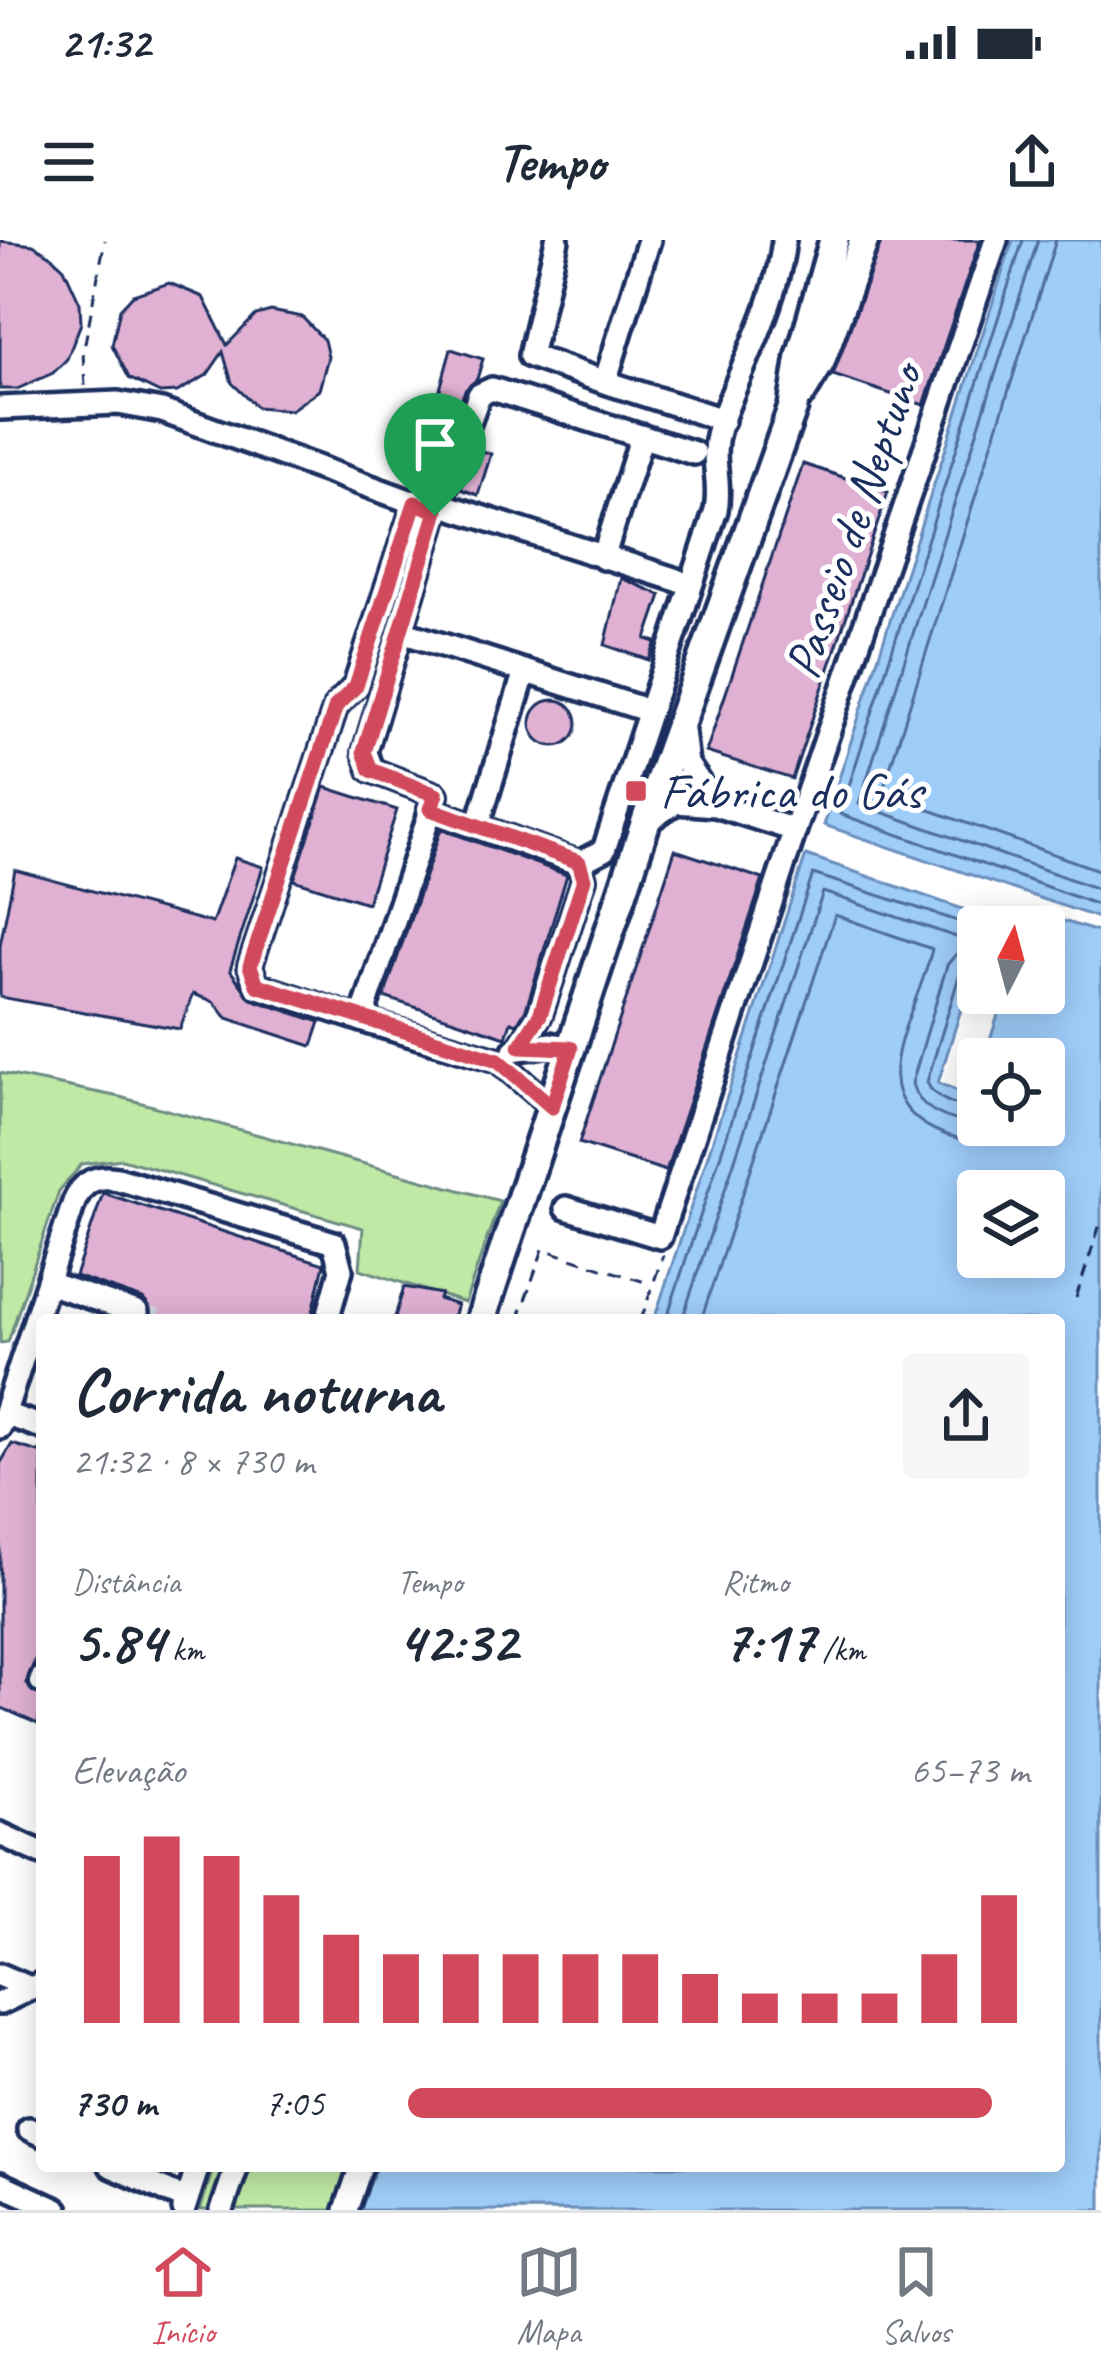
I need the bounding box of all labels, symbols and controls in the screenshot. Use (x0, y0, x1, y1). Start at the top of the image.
text: 21:32 (60, 14, 150, 71)
text: Tempo (496, 128, 605, 196)
icon: menu (36, 129, 102, 195)
icon: share (999, 129, 1065, 195)
street label: Passeio de Neptuno (769, 351, 938, 686)
pin (384, 393, 486, 516)
icon: arrive (402, 411, 468, 477)
place label: Fábrica do Gás (660, 759, 927, 823)
marker: Fábrica do Gás (623, 778, 649, 804)
north arrow (957, 906, 1065, 1014)
map controls (957, 906, 1065, 1278)
button: locate (957, 1038, 1065, 1146)
button: layers (957, 1170, 1065, 1278)
text: Corrida noturna (72, 1350, 440, 1433)
button: share (903, 1353, 1029, 1479)
text: 21:32 · 8 × 730 m (72, 1437, 314, 1486)
text: Distância (72, 1561, 180, 1603)
text: Tempo (397, 1561, 462, 1603)
text: Ritmo (722, 1561, 789, 1603)
text: 5.84 (72, 1603, 164, 1679)
text: 42:32 (397, 1603, 517, 1679)
text: 7:17 (722, 1603, 814, 1679)
text: km (164, 1629, 204, 1671)
text: /km (814, 1629, 866, 1671)
text: Elevação (72, 1746, 185, 1795)
text: 65–73 m (910, 1746, 1029, 1795)
text: 730 m (72, 2079, 156, 2128)
text: 7:05 (264, 2079, 324, 2128)
tab: Início (150, 2239, 216, 2353)
tab: Mapa (516, 2239, 582, 2353)
tab: Salvos (882, 2239, 951, 2353)

